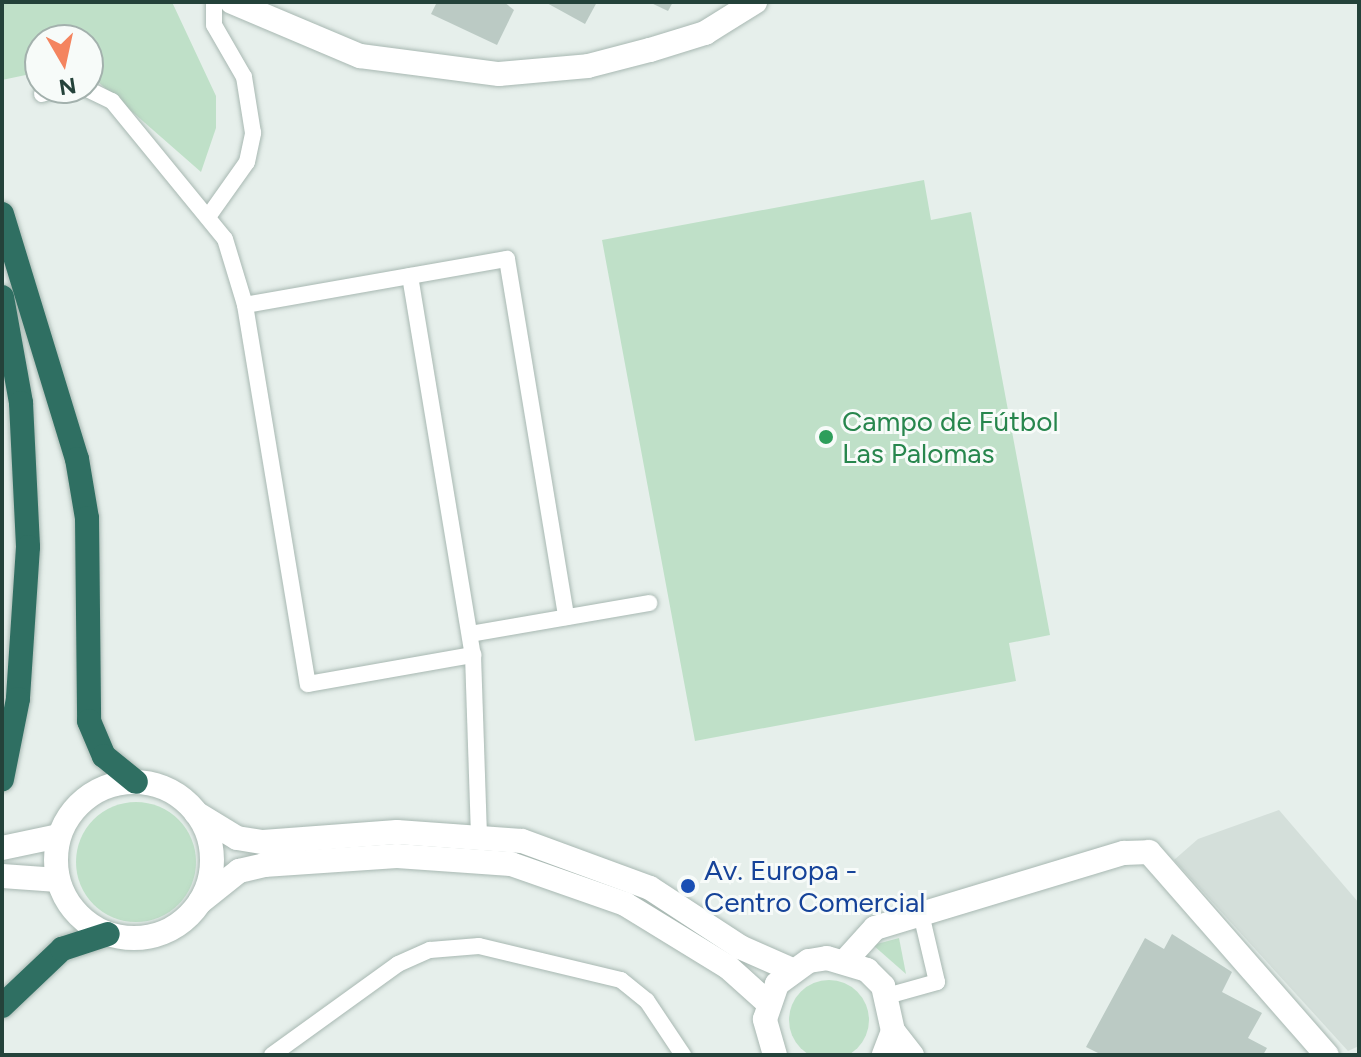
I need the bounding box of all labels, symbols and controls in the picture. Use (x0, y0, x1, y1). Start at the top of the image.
north arrow (24, 24, 104, 104)
text: N (57, 72, 78, 101)
place label: Campo de Fútbol Las Palomas (842, 404, 1059, 470)
marker: Campo de Fútbol Las Palomas (817, 428, 835, 446)
place label: Av. Europa - Centro Comercial (704, 853, 925, 919)
marker: Av. Europa - Centro Comercial (679, 877, 697, 895)

